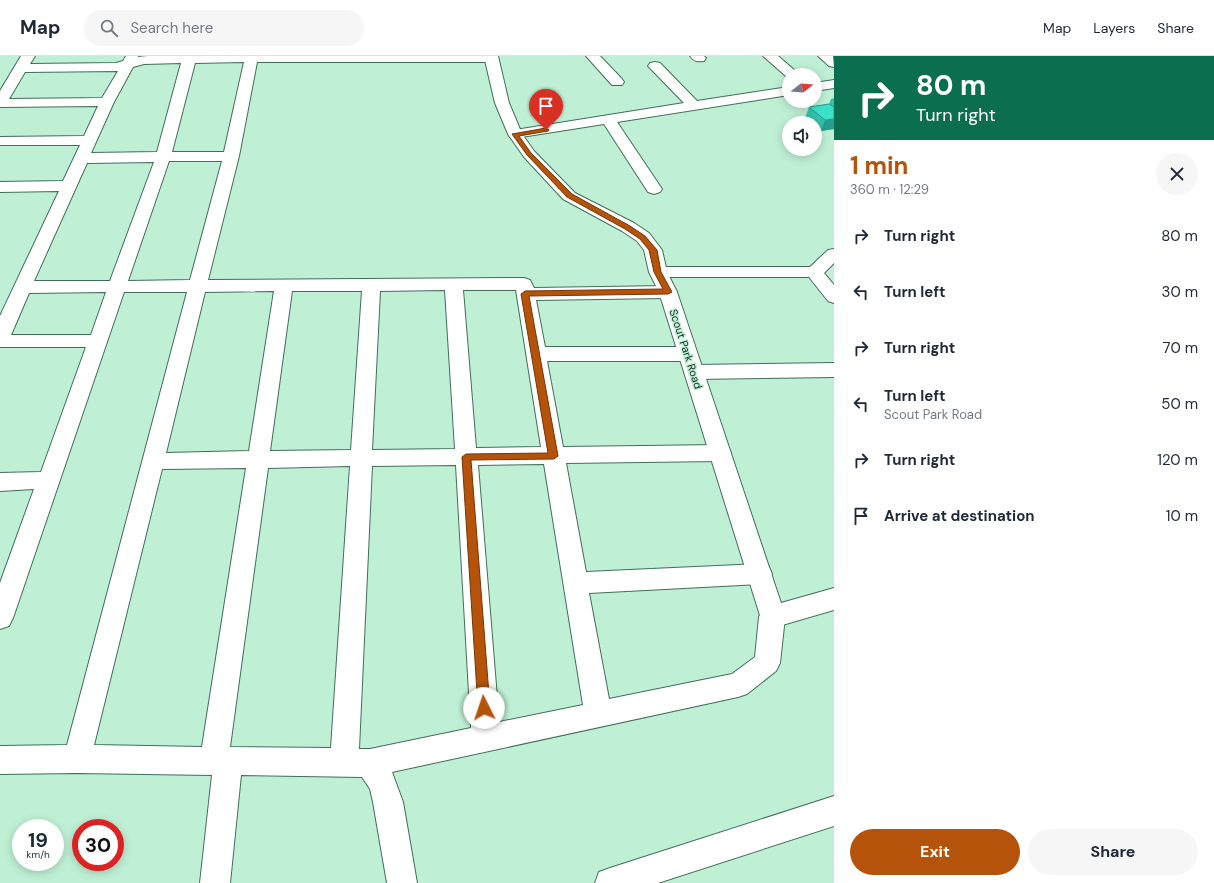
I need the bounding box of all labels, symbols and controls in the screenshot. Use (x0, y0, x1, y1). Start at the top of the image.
search box (84, 10, 364, 46)
text: Map (20, 15, 60, 40)
icon: search (98, 17, 120, 39)
text: Search here (130, 18, 213, 38)
text: Map (1043, 19, 1071, 37)
text: Layers (1093, 19, 1135, 37)
text: Share (1157, 19, 1194, 37)
text: 80 m (916, 67, 986, 104)
north arrow (782, 68, 822, 108)
map controls (782, 68, 822, 156)
icon: right (850, 72, 902, 124)
pin (529, 89, 563, 130)
icon: arrive (535, 95, 557, 117)
text: Turn right (916, 103, 996, 127)
button: sound (782, 116, 822, 156)
text: 1 min (850, 150, 908, 181)
button: close (1156, 153, 1198, 195)
text: 360 m · 12:29 (850, 181, 929, 198)
icon: right (850, 225, 872, 247)
text: Turn right (884, 226, 955, 246)
text: 80 m (1161, 226, 1198, 246)
icon: left (850, 281, 872, 303)
text: Turn left (884, 282, 945, 302)
text: 30 m (1162, 282, 1198, 302)
street label: Scout Park Road (667, 307, 706, 391)
icon: right (850, 337, 872, 359)
text: Turn right (884, 338, 955, 358)
text: 70 m (1163, 338, 1198, 358)
text: Turn left (884, 386, 945, 406)
icon: left (850, 393, 872, 415)
text: 50 m (1161, 394, 1198, 414)
text: Scout Park Road (884, 406, 982, 423)
icon: right (850, 449, 872, 471)
text: Turn right (884, 450, 955, 470)
text: 120 m (1157, 450, 1198, 470)
icon: arrive (850, 505, 872, 527)
text: Arrive at destination (884, 506, 1035, 526)
text: 10 m (1166, 506, 1198, 526)
position arrow (463, 687, 505, 729)
speed limit sign: 30 (72, 819, 124, 871)
text: 19 (28, 827, 48, 853)
button: Exit (850, 829, 1020, 875)
button: Share (1028, 829, 1198, 875)
text: km/h (26, 848, 50, 861)

